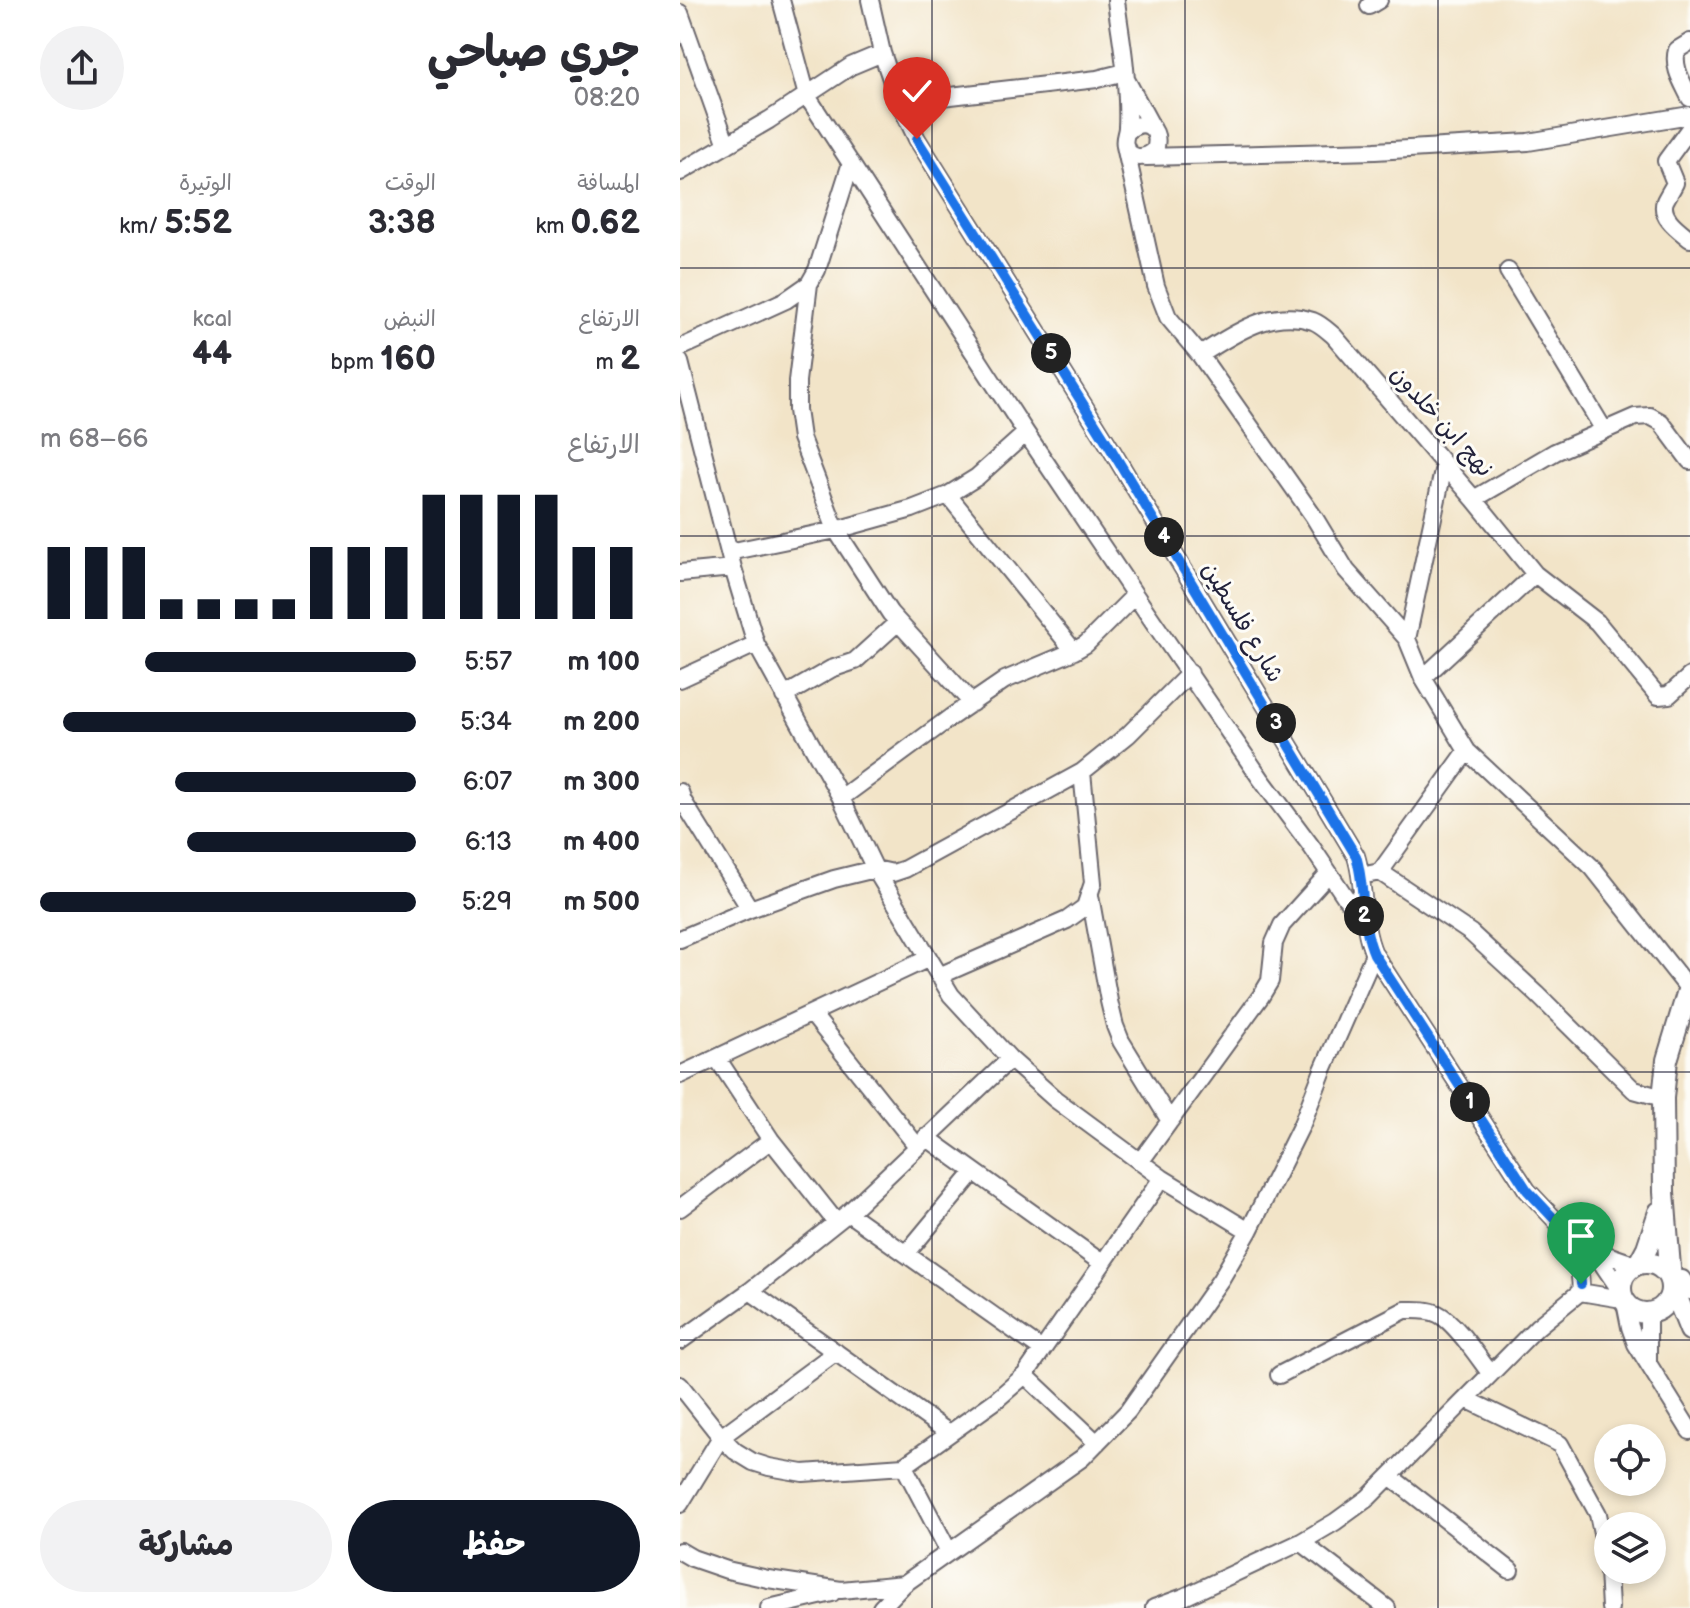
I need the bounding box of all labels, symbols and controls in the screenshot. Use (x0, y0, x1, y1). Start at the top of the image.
button: share (40, 26, 124, 110)
text: جري صباحي (427, 26, 640, 79)
pin (883, 57, 951, 139)
icon: check (895, 69, 939, 113)
text: 08:20 (574, 83, 640, 114)
text: الوتيرة (179, 170, 232, 197)
text: الوقت (385, 170, 436, 197)
text: المسافة (577, 170, 640, 197)
text: 5:52 (164, 202, 232, 243)
text: 3:38 (368, 202, 436, 243)
text: 0.62 (570, 202, 640, 243)
text: /km (119, 213, 164, 240)
text: km (535, 213, 570, 240)
text: kcal (193, 306, 232, 333)
text: النبض (383, 306, 436, 333)
text: الارتفاع (578, 306, 640, 333)
text: 44 (192, 333, 232, 374)
pin: 5 (1031, 333, 1071, 373)
text: 160 (380, 338, 436, 379)
text: 2 (620, 338, 640, 379)
text: 5 (1045, 339, 1057, 366)
text: bpm (331, 349, 380, 376)
text: m (595, 349, 620, 376)
street label: نهج ابن خلدون (1383, 360, 1499, 484)
text: 66–68 m (40, 424, 149, 455)
text: الارتفاع (567, 430, 640, 461)
pin: 4 (1144, 517, 1184, 557)
text: 4 (1158, 523, 1170, 550)
street label: شارع فلسطين (1194, 557, 1290, 689)
text: 5:57 (464, 647, 512, 678)
text: 100 m (567, 647, 640, 678)
pin: 3 (1256, 703, 1296, 743)
text: 5:34 (460, 707, 512, 738)
text: 200 m (563, 707, 640, 738)
text: 3 (1270, 709, 1282, 736)
text: 6:07 (463, 767, 512, 798)
text: 300 m (563, 767, 640, 798)
text: 6:13 (465, 827, 512, 858)
text: 400 m (563, 827, 640, 858)
text: 5:29 (461, 887, 512, 918)
text: 500 m (563, 887, 640, 918)
pin: 2 (1344, 896, 1384, 936)
text: 2 (1357, 902, 1371, 929)
pin: 1 (1450, 1082, 1490, 1122)
text: 1 (1465, 1088, 1475, 1115)
pin (1547, 1202, 1615, 1284)
icon: arrive (1559, 1214, 1603, 1258)
map controls (1594, 1424, 1666, 1584)
button: locate (1594, 1424, 1666, 1496)
button: مشاركة (40, 1500, 332, 1592)
button: حفظ (348, 1500, 640, 1592)
button: layers (1594, 1512, 1666, 1584)

